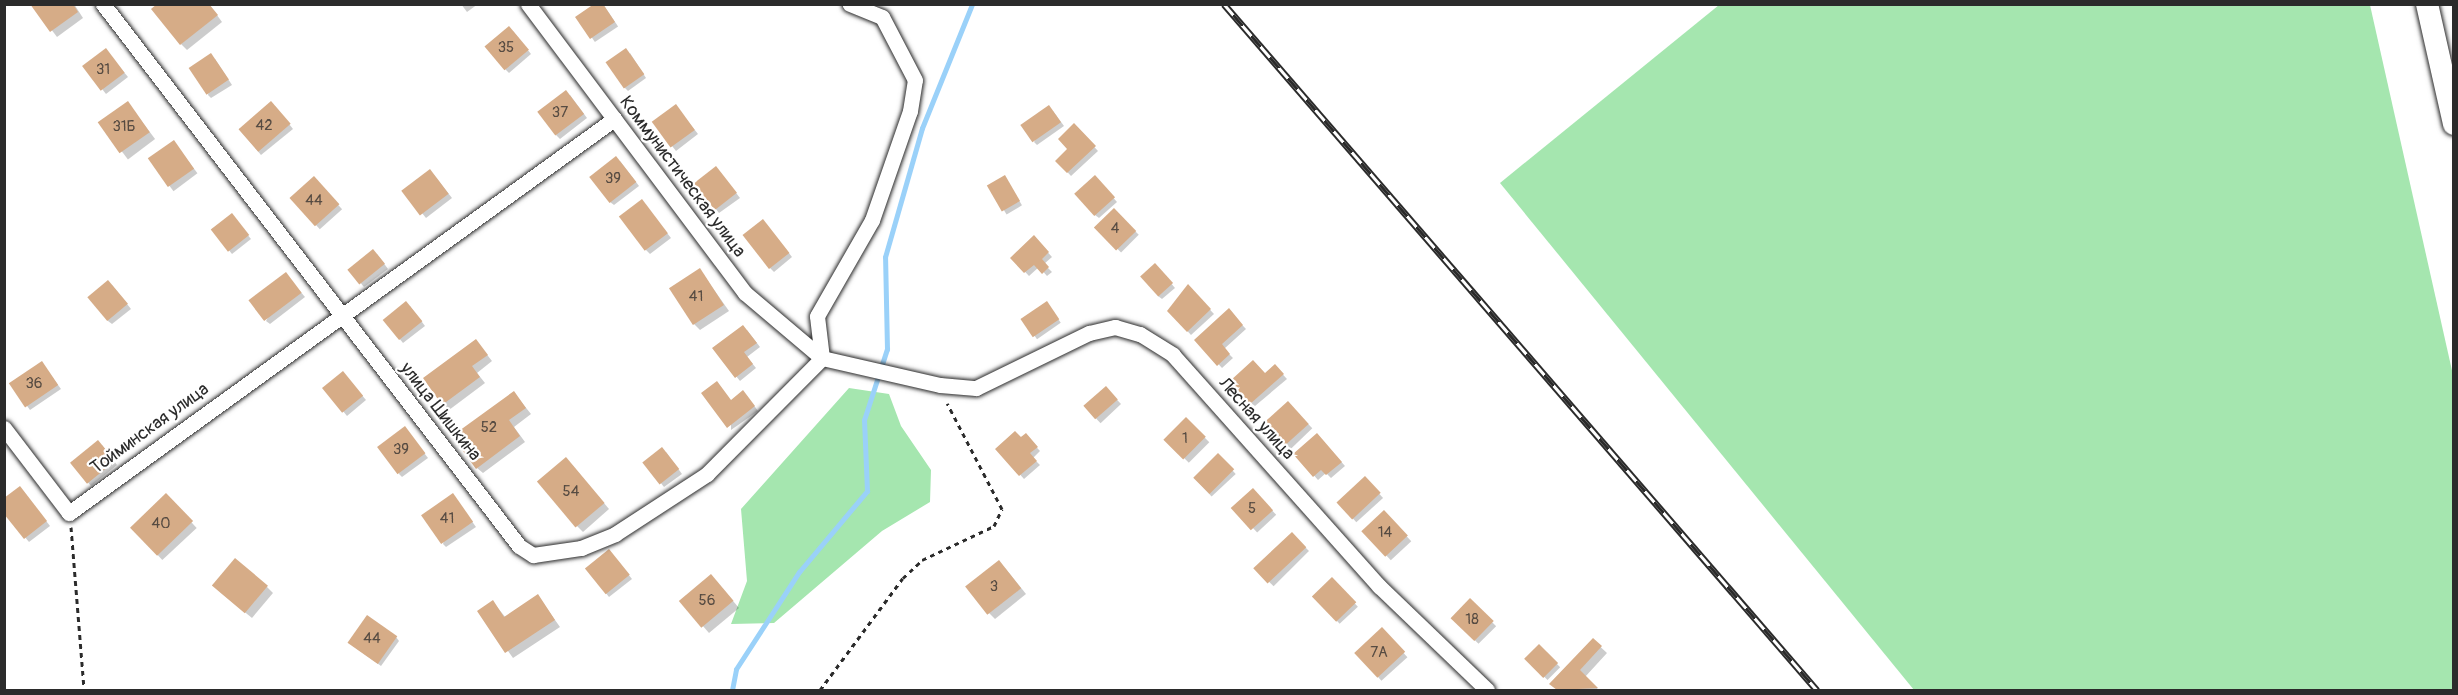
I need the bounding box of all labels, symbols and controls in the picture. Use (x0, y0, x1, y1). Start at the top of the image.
house number: 35 (498, 39, 514, 57)
house number: 31 (96, 61, 110, 79)
street label: Коммунистическая улица (614, 92, 750, 262)
house number: 37 (552, 104, 568, 122)
house number: 42 (255, 117, 273, 135)
house number: 31Б (112, 118, 136, 136)
house number: 39 (605, 170, 621, 188)
house number: 44 (305, 192, 323, 210)
house number: 4 (1111, 220, 1119, 238)
house number: 41 (689, 288, 703, 306)
street label: улица Шишкина (395, 359, 485, 465)
street label: Лесная улица (1213, 373, 1299, 465)
house number: 36 (25, 375, 43, 393)
street label: Тойминская улица (87, 379, 213, 479)
house number: 52 (481, 419, 497, 437)
house number: 1 (1182, 430, 1188, 448)
house number: 39 (393, 441, 409, 459)
house number: 54 (563, 483, 579, 501)
house number: 5 (1248, 500, 1256, 518)
house number: 41 (440, 510, 454, 528)
house number: 40 (152, 515, 170, 533)
house number: 14 (1378, 524, 1392, 542)
house number: 3 (990, 578, 998, 596)
house number: 56 (699, 592, 715, 610)
house number: 18 (1465, 611, 1479, 629)
house number: 44 (363, 630, 381, 648)
house number: 7А (1370, 644, 1388, 662)

